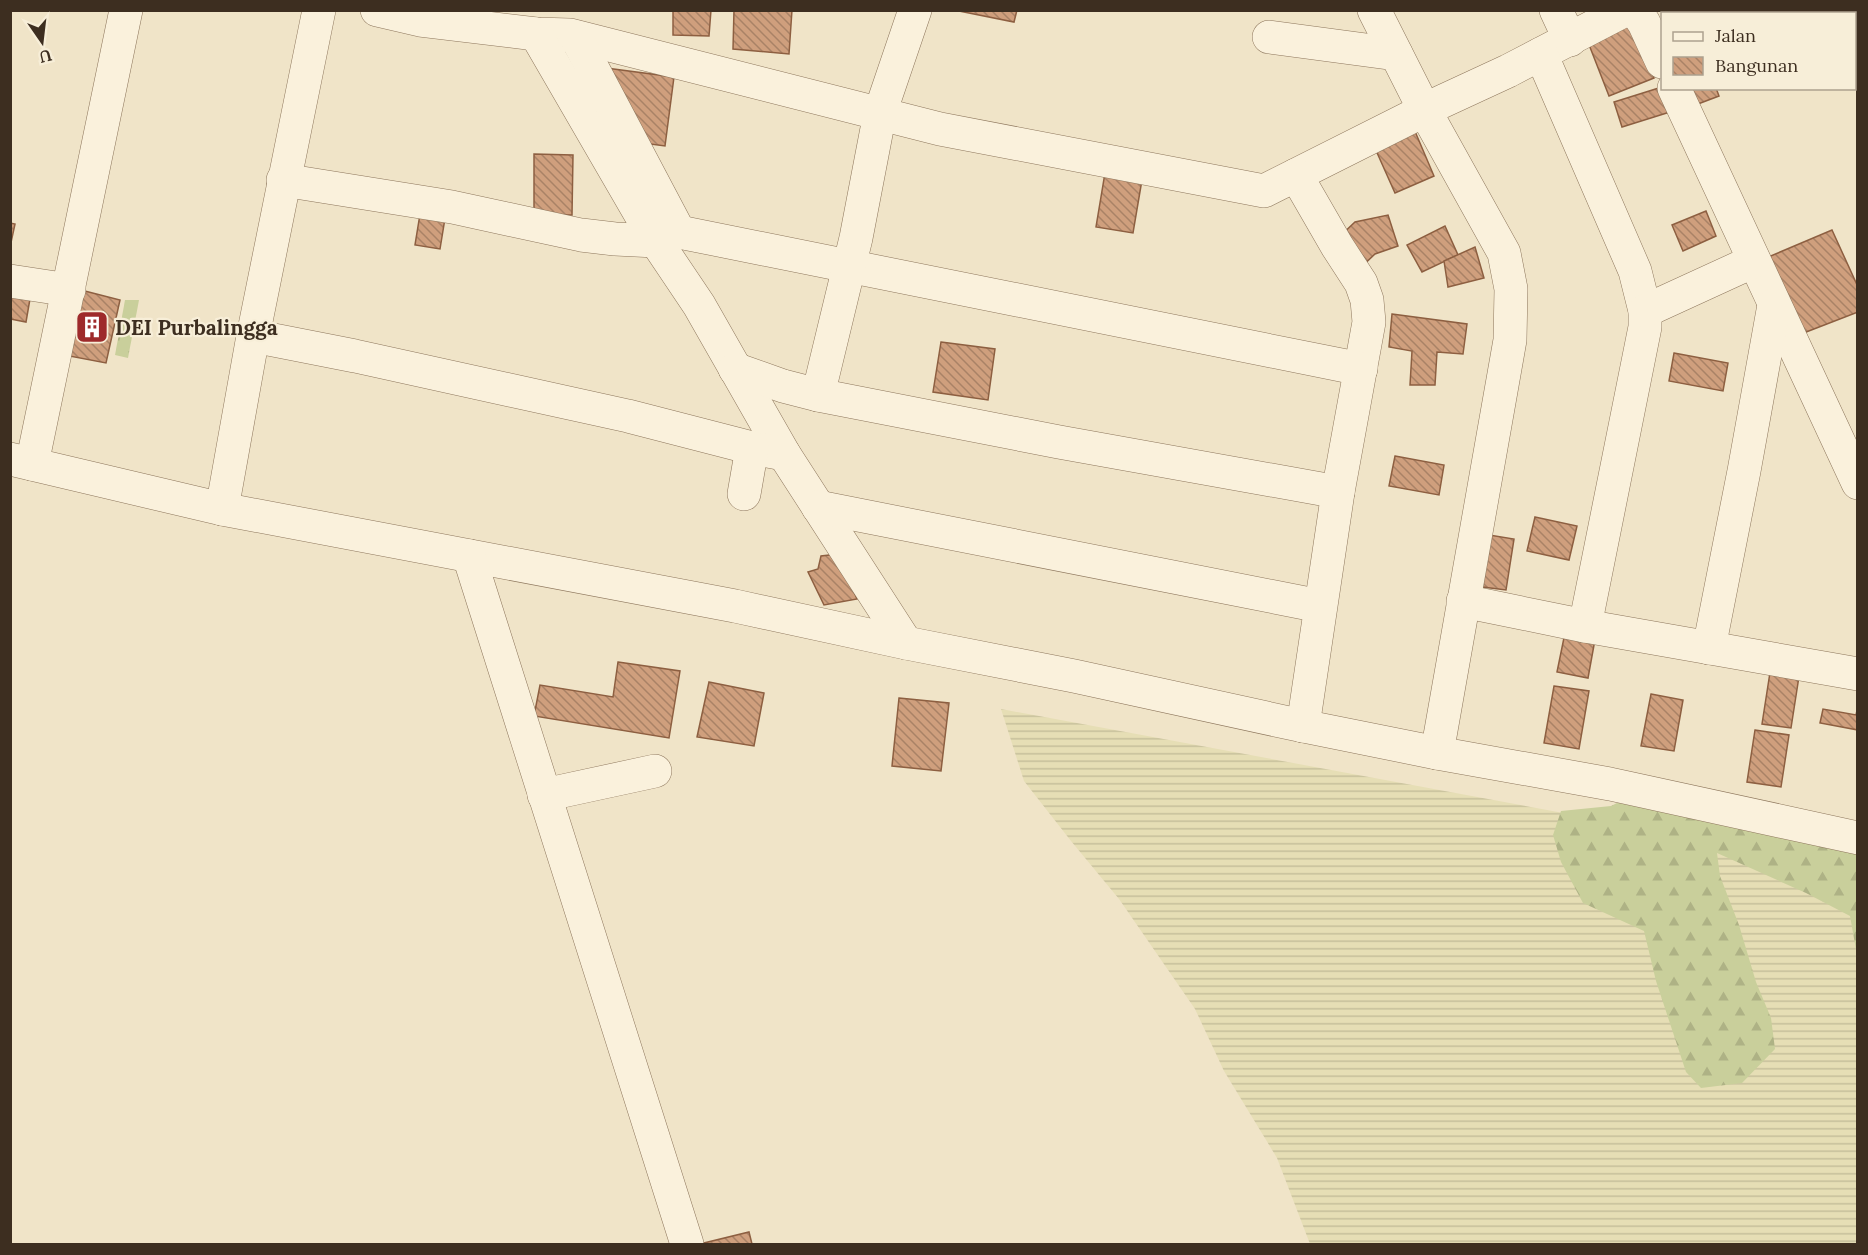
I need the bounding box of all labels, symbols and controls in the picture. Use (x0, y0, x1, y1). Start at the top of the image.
north arrow (12, 12, 72, 72)
legend (1661, 12, 1856, 90)
text: Jalan (1714, 24, 1756, 47)
text: U (37, 45, 54, 68)
text: Bangunan (1715, 54, 1798, 77)
building icon: DEI Purbalingga (74, 309, 110, 345)
place label: DEI Purbalingga (115, 314, 278, 341)

